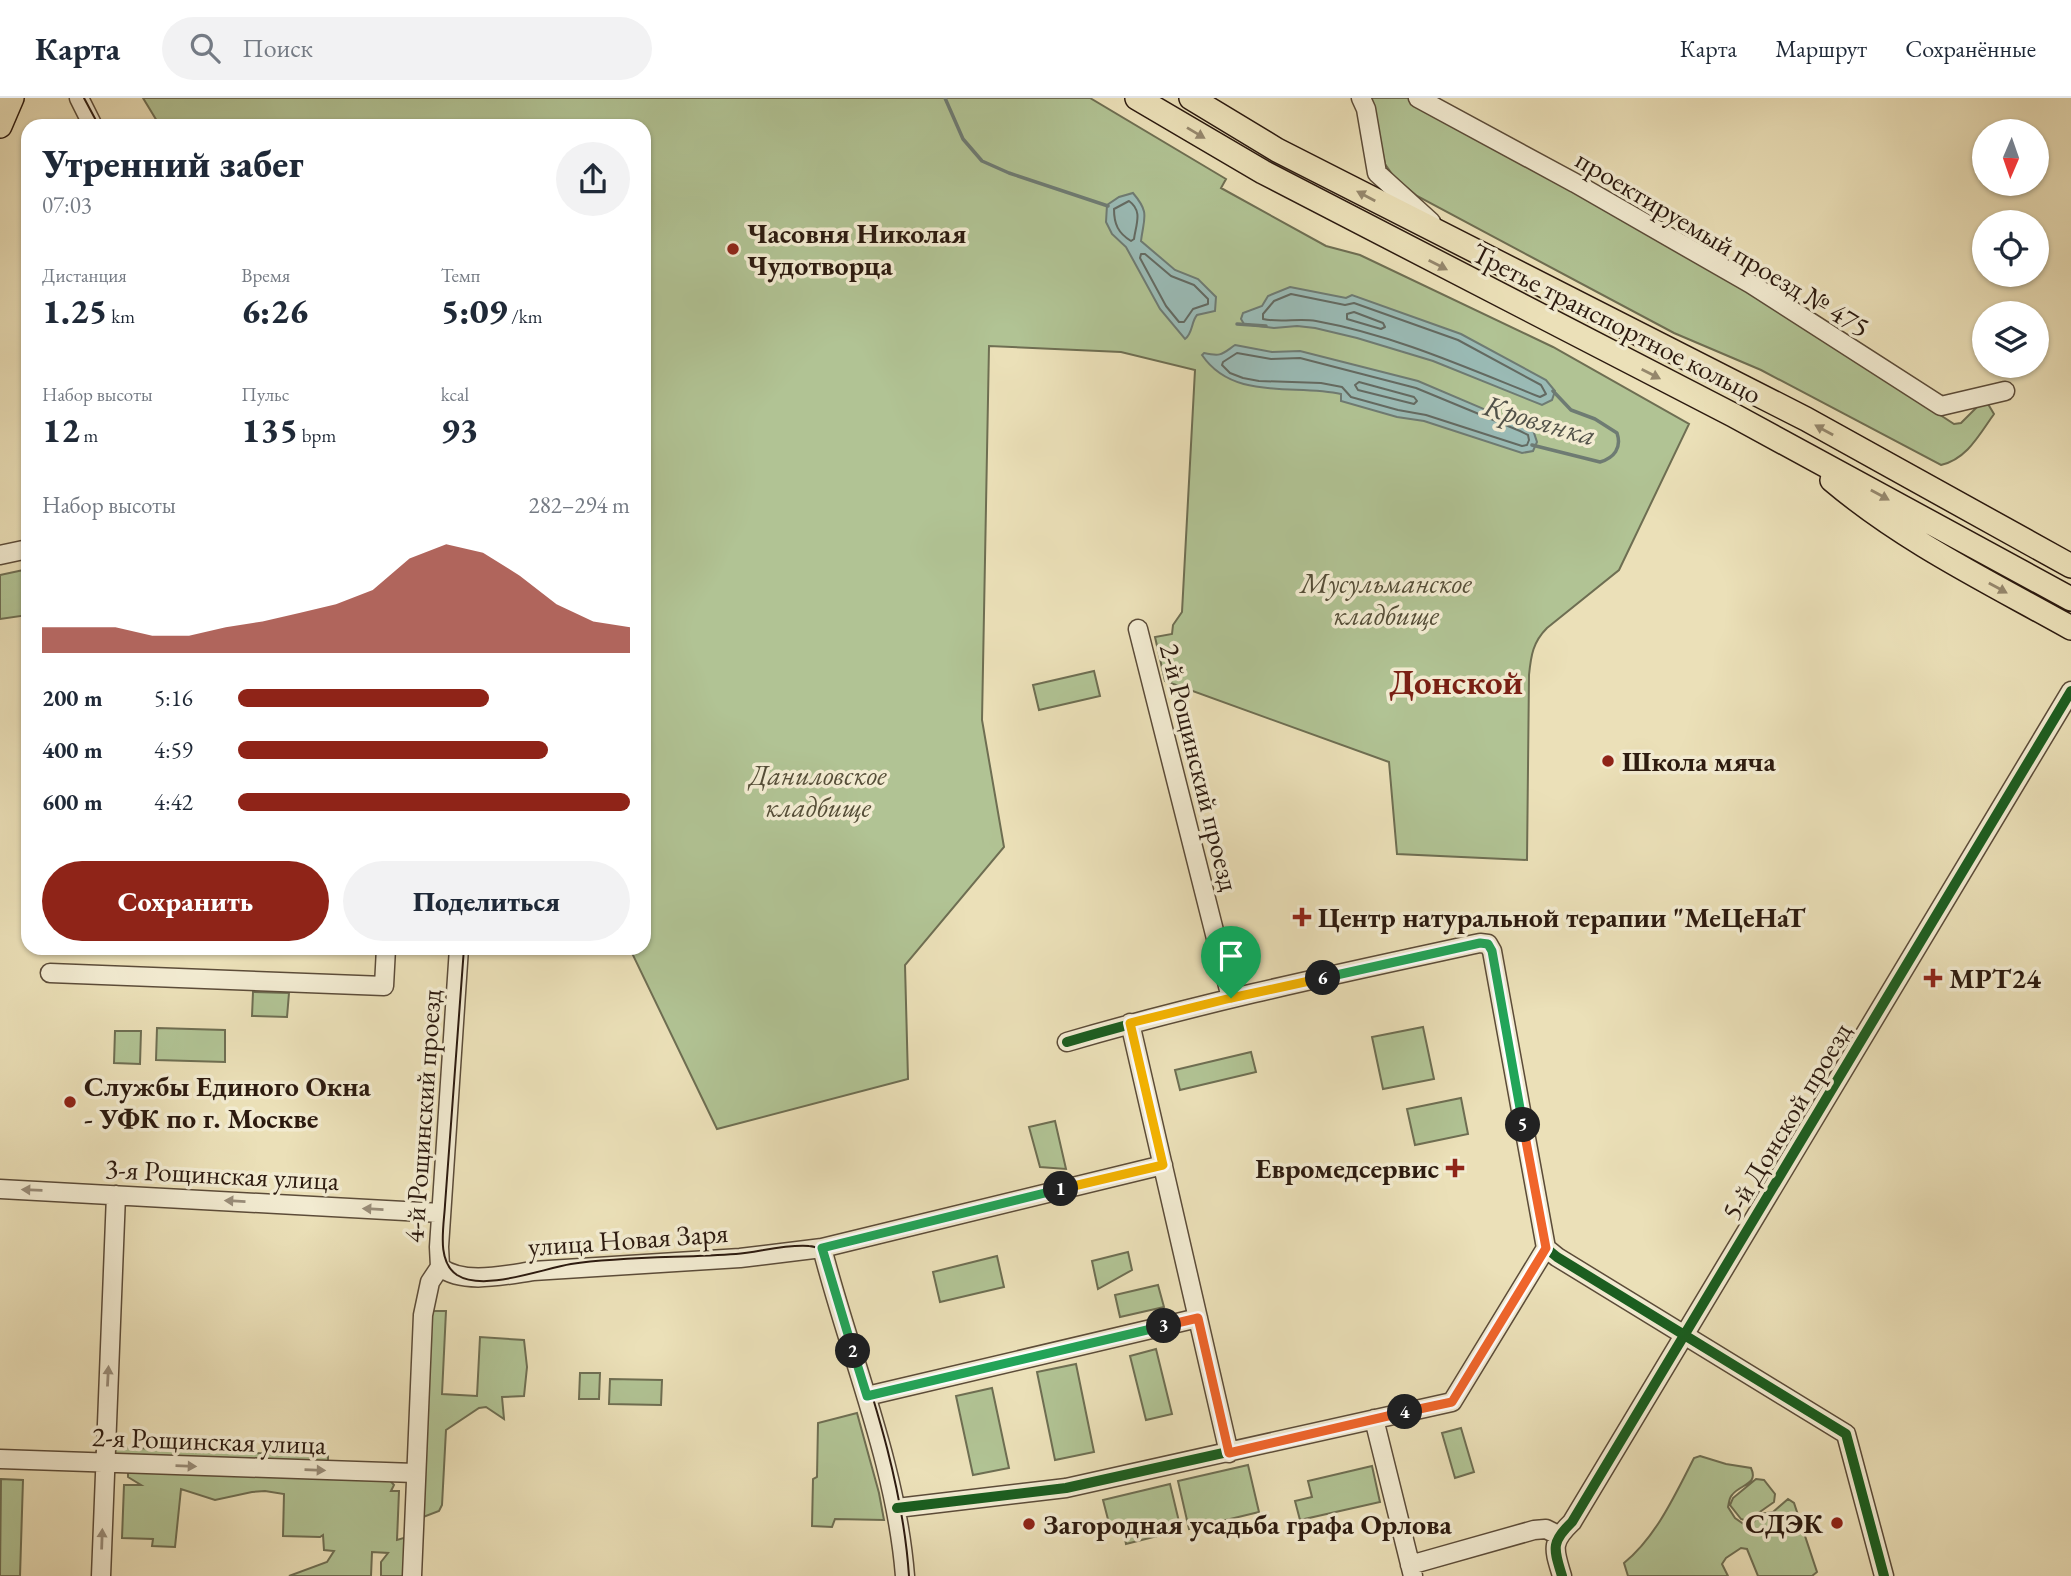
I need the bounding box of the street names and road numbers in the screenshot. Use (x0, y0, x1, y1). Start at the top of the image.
street label: проектируемый проезд № 475 (1569, 141, 1877, 345)
street label: Третье транспортное кольцо (1466, 234, 1768, 412)
street label: 2-й Рощинский проезд (1152, 639, 1248, 895)
street label: 4-й Рощинский проезд (395, 988, 449, 1244)
street label: 5-й Донской проезд (1713, 1015, 1859, 1226)
street label: 3-я Рощинская улица (104, 1150, 341, 1198)
street label: улица Новая Заря (527, 1214, 729, 1264)
street label: 2-я Рощинская улица (91, 1418, 328, 1462)

